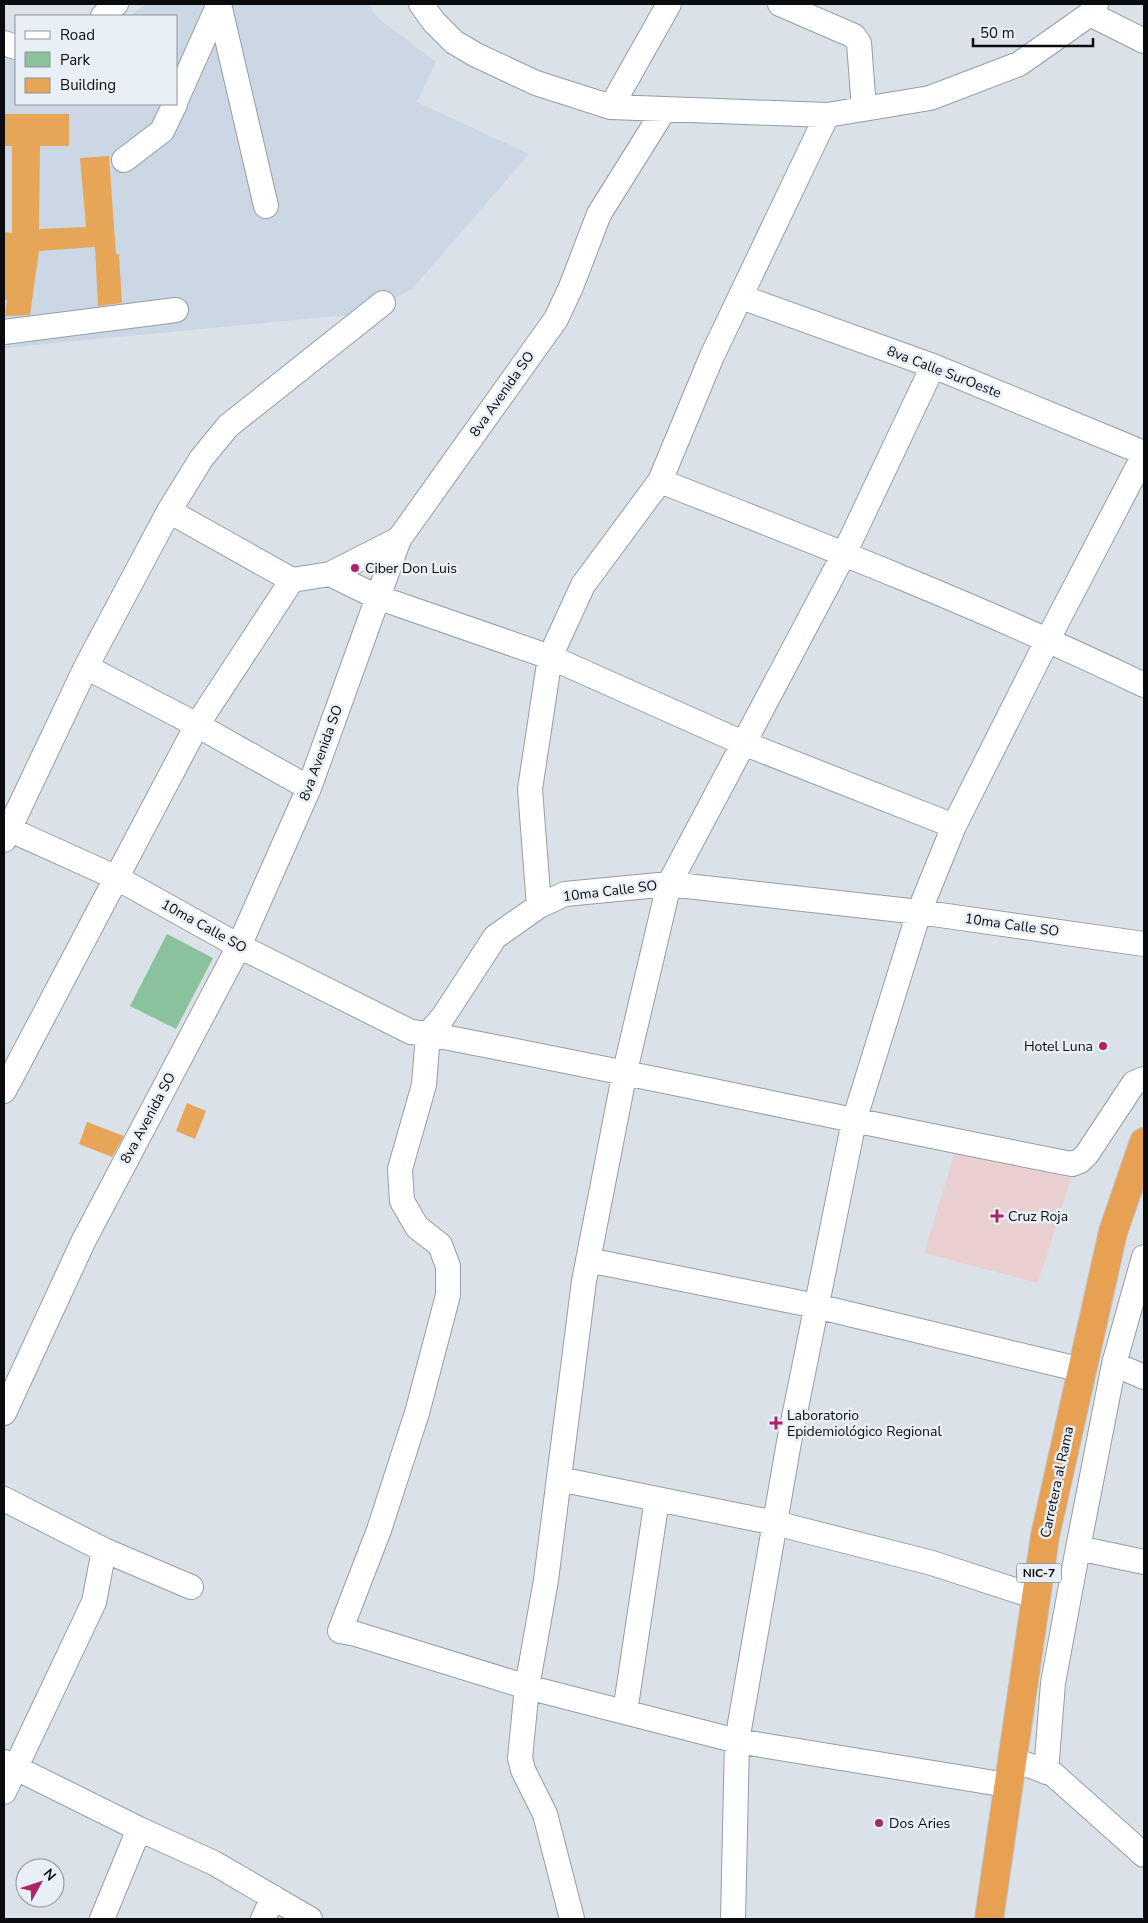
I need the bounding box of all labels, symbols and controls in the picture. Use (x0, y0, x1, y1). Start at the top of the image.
legend (15, 15, 178, 105)
scale bar (973, 15, 1093, 47)
text: 50 m (980, 23, 1015, 43)
text: Road (60, 25, 95, 45)
text: Park (60, 50, 90, 70)
text: Building (60, 75, 116, 95)
street label: 8va Calle SurOeste (884, 341, 1004, 403)
street label: 8va Avenida SO (465, 347, 539, 441)
place label: Ciber Don Luis (365, 559, 457, 578)
marker: Ciber Don Luis (349, 562, 361, 574)
street label: 8va Avenida SO (295, 702, 347, 804)
street label: 10ma Calle SO (562, 876, 658, 906)
street label: 10ma Calle SO (158, 895, 250, 957)
street label: 10ma Calle SO (964, 909, 1060, 941)
place label: Hotel Luna (1024, 1037, 1093, 1056)
marker: Hotel Luna (1097, 1040, 1109, 1052)
street label: 8va Avenida SO (116, 1069, 180, 1167)
place label: Cruz Roja (1008, 1207, 1068, 1226)
marker: Cruz Roja (990, 1209, 1004, 1223)
place label: Laboratorio Epidemiológico Regional (787, 1406, 942, 1441)
marker: Laboratorio Epidemiológico Regional (769, 1416, 783, 1430)
street label: Carretera al Rama (1036, 1424, 1078, 1540)
road number: NIC-7 (1016, 1564, 1062, 1582)
place label: Dos Aries (889, 1814, 950, 1833)
marker: Dos Aries (873, 1817, 885, 1829)
north arrow (15, 1858, 65, 1908)
text: N (39, 1865, 60, 1885)

